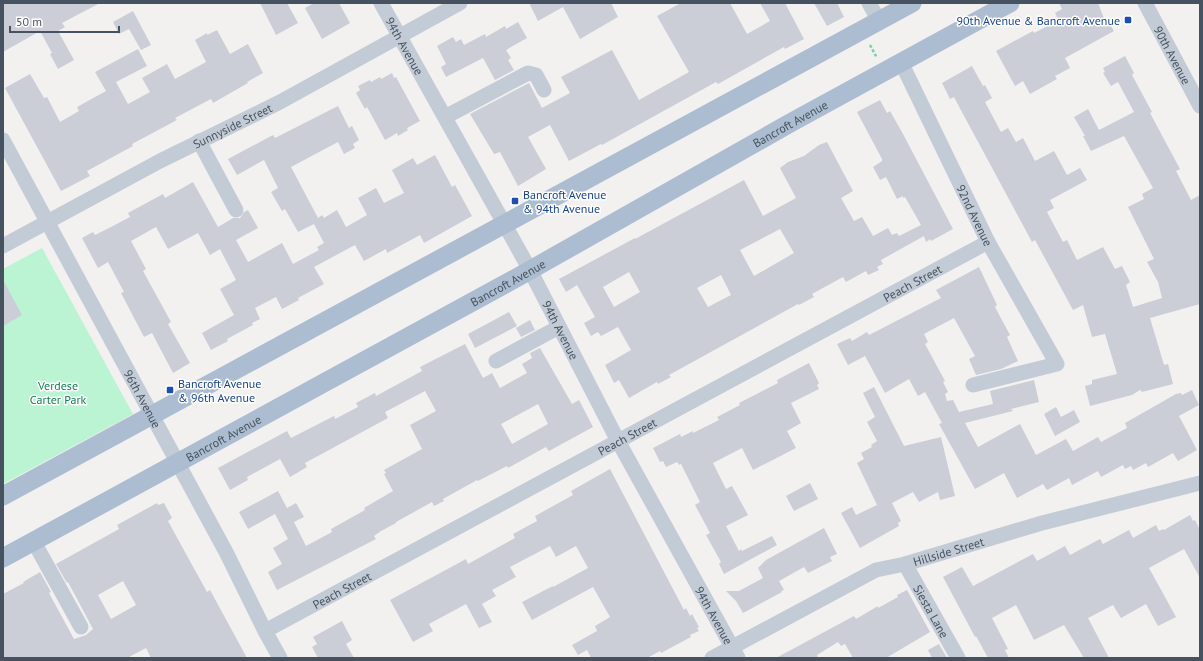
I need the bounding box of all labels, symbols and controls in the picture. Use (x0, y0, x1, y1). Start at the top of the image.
scale bar (10, 8, 119, 34)
place label: 90th Avenue & Bancroft Avenue (957, 13, 1120, 28)
text: 50 m (16, 14, 42, 29)
street label: 94th Avenue (383, 14, 427, 77)
marker: 90th Avenue & Bancroft Avenue (1123, 15, 1133, 25)
street label: 90th Avenue (1151, 23, 1195, 87)
street label: Bancroft Avenue (750, 97, 830, 150)
street label: Sunnyside Street (190, 100, 274, 151)
street label: 92nd Avenue (954, 182, 996, 249)
place label: Bancroft Avenue & 94th Avenue (523, 187, 606, 216)
marker: Bancroft Avenue & 94th Avenue (510, 196, 520, 206)
street label: Bancroft Avenue (468, 256, 548, 309)
street label: Peach Street (880, 261, 944, 305)
street label: 94th Avenue (539, 298, 582, 362)
street label: 96th Avenue (121, 367, 165, 430)
place label: Bancroft Avenue & 96th Avenue (178, 376, 261, 405)
park label: Verdese Carter Park (30, 378, 86, 407)
marker: Bancroft Avenue & 96th Avenue (165, 385, 175, 395)
street label: Bancroft Avenue (183, 411, 264, 464)
street label: Peach Street (595, 414, 659, 458)
street label: Hillside Street (911, 533, 986, 569)
street label: Peach Street (310, 568, 373, 612)
street label: Siesta Lane (911, 582, 952, 640)
street label: 94th Avenue (692, 583, 736, 647)

